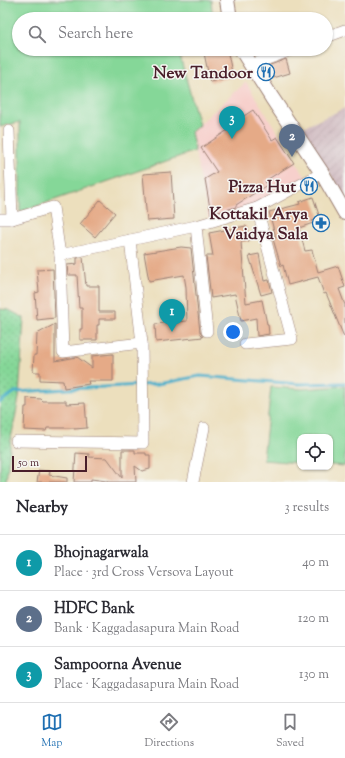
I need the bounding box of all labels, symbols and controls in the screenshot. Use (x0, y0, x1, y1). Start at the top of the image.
search box (12, 12, 333, 56)
icon: search (26, 23, 48, 45)
text: Search here (58, 24, 133, 45)
place label: New Tandoor (153, 62, 254, 86)
restaurant icon: New Tandoor (256, 62, 276, 82)
pin: 3 (219, 106, 245, 139)
pin: 2 (279, 124, 305, 157)
place label: Pizza Hut (228, 176, 296, 200)
restaurant icon: Pizza Hut (299, 176, 319, 196)
place label: Kottakil Arya Vaidya Sala (209, 203, 308, 247)
pharmacy icon: Kottakil Arya Vaidya Sala (311, 213, 331, 233)
pin: 1 (159, 299, 185, 332)
your location (223, 322, 243, 342)
map controls (297, 434, 333, 470)
button: locate (297, 434, 333, 470)
scale bar (12, 454, 87, 473)
text: 50 m (18, 455, 39, 471)
text: Nearby (16, 496, 68, 520)
text: 3 results (284, 499, 329, 517)
text: Bhojnagarwala (54, 543, 149, 564)
text: 1 (27, 554, 31, 572)
text: 40 m (302, 554, 329, 572)
text: Place · 3rd Cross Versova Layout (54, 564, 233, 582)
text: HDFC Bank (54, 599, 135, 620)
text: 2 (26, 610, 32, 628)
text: 120 m (298, 610, 329, 628)
text: Bank · Kaggadasapura Main Road (54, 620, 239, 638)
text: Sampoorna Avenue (54, 655, 182, 676)
text: 3 (26, 666, 32, 684)
text: 130 m (299, 666, 329, 684)
text: Place · Kaggadasapura Main Road (54, 676, 239, 694)
tab: Map (41, 711, 63, 751)
tab: Directions (145, 711, 194, 751)
tab: Saved (276, 711, 304, 751)

